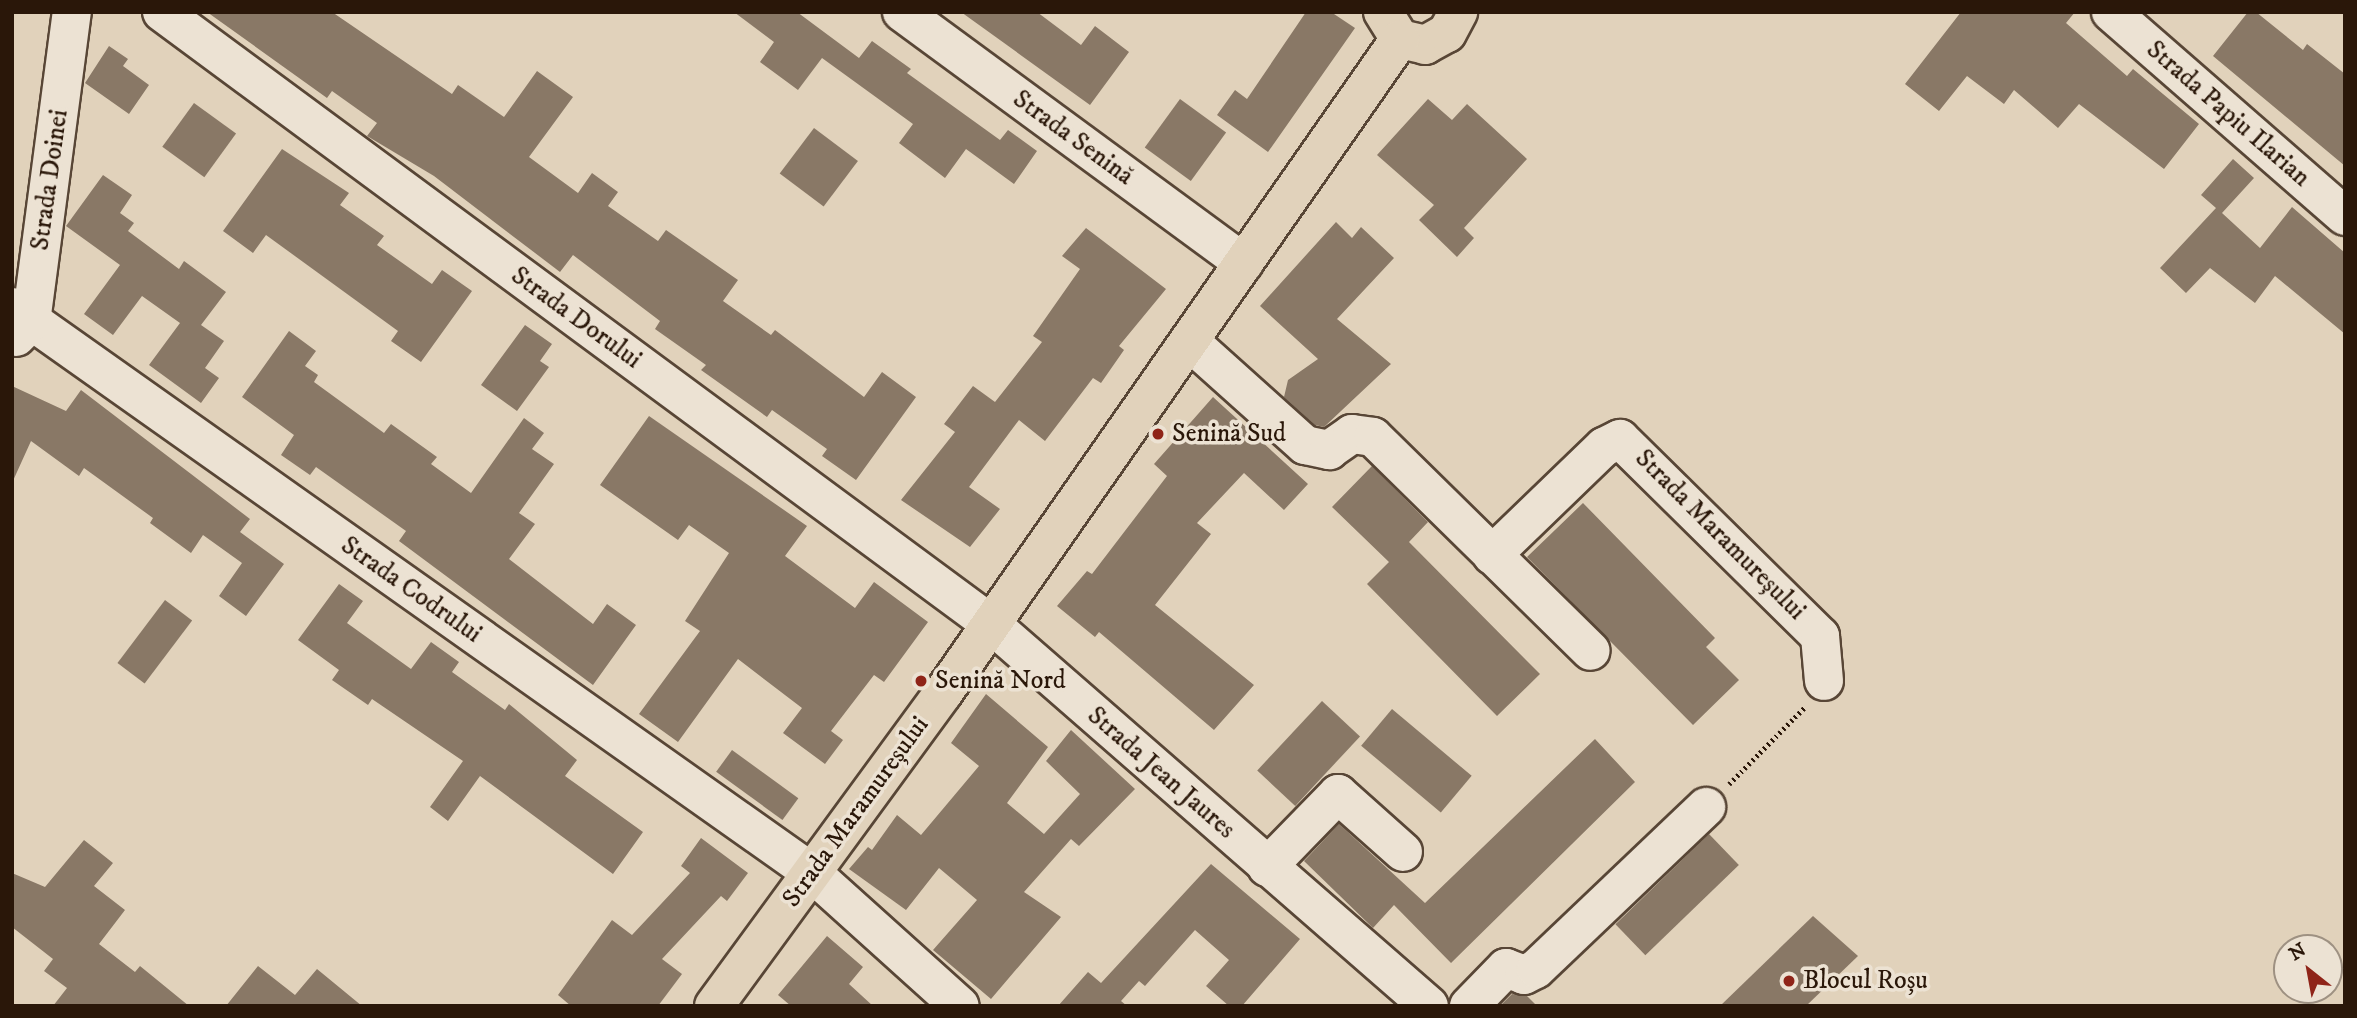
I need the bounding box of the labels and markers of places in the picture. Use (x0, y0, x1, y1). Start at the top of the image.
place label: Senină Sud (1172, 418, 1286, 450)
marker: Senină Sud (1150, 426, 1166, 442)
place label: Senină Nord (935, 665, 1066, 697)
marker: Senină Nord (913, 673, 929, 689)
place label: Blocul Roșu (1803, 965, 1928, 997)
marker: Blocul Roșu (1781, 973, 1797, 989)

